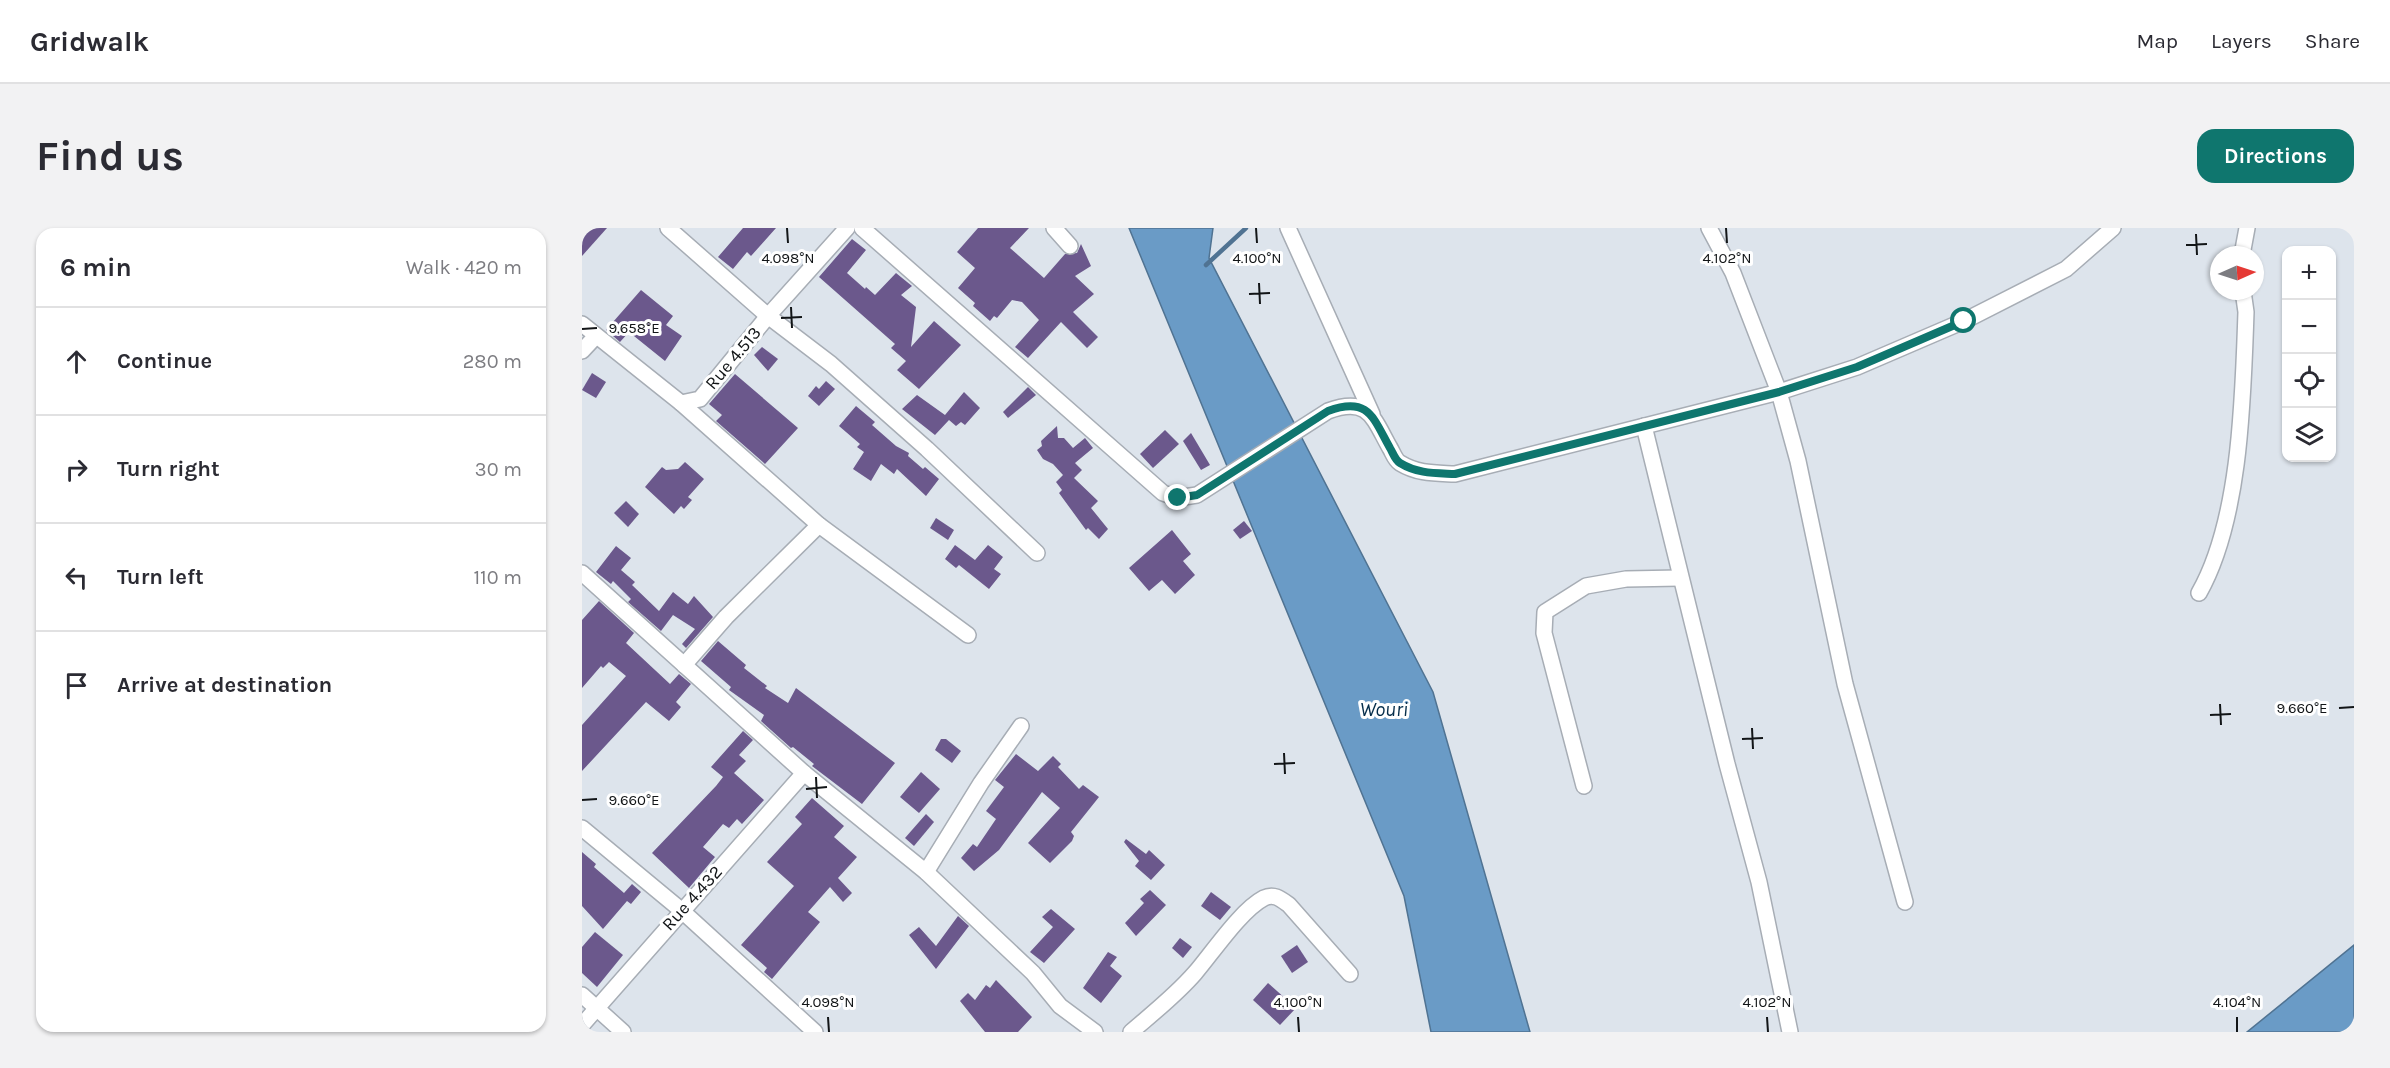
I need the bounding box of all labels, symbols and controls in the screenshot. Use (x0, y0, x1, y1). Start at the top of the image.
text: Gridwalk (30, 25, 149, 58)
text: Map (2136, 29, 2178, 53)
text: Layers (2211, 29, 2272, 53)
text: Share (2305, 29, 2360, 53)
button: Directions (2197, 129, 2354, 183)
text: Find us (36, 131, 184, 181)
north arrow (2210, 246, 2264, 300)
map controls (2282, 246, 2336, 462)
button: + (2282, 246, 2336, 300)
text: 4.098°N (761, 249, 815, 267)
text: 4.100°N (1232, 249, 1282, 267)
text: 4.102°N (1703, 249, 1751, 267)
text: 6 min (60, 252, 132, 283)
text: Walk · 420 m (406, 256, 522, 279)
button: − (2282, 300, 2336, 354)
route start (1950, 307, 1976, 333)
text: 9.658°E (608, 319, 660, 337)
street label: Rue 4.513 (700, 322, 766, 394)
icon: ahead (60, 345, 93, 378)
text: Continue (117, 348, 212, 374)
text: 280 m (463, 350, 522, 373)
button: locate (2282, 354, 2336, 408)
button: layers (2282, 408, 2336, 462)
icon: right (60, 453, 93, 486)
text: Turn right (117, 456, 220, 482)
text: 30 m (475, 458, 522, 481)
route end (1164, 484, 1190, 510)
icon: left (60, 561, 93, 594)
text: Turn left (117, 564, 204, 590)
text: 110 m (473, 566, 522, 589)
icon: arrive (60, 669, 93, 702)
text: Arrive at destination (117, 672, 332, 698)
water label: Wouri (1360, 698, 1408, 721)
text: 9.660°E (2277, 699, 2328, 717)
text: 9.660°E (609, 791, 660, 809)
street label: Rue 4.432 (657, 861, 727, 935)
text: 4.098°N (801, 993, 855, 1011)
text: 4.100°N (1273, 993, 1323, 1011)
text: 4.102°N (1743, 993, 1791, 1011)
text: 4.104°N (2213, 993, 2261, 1011)

